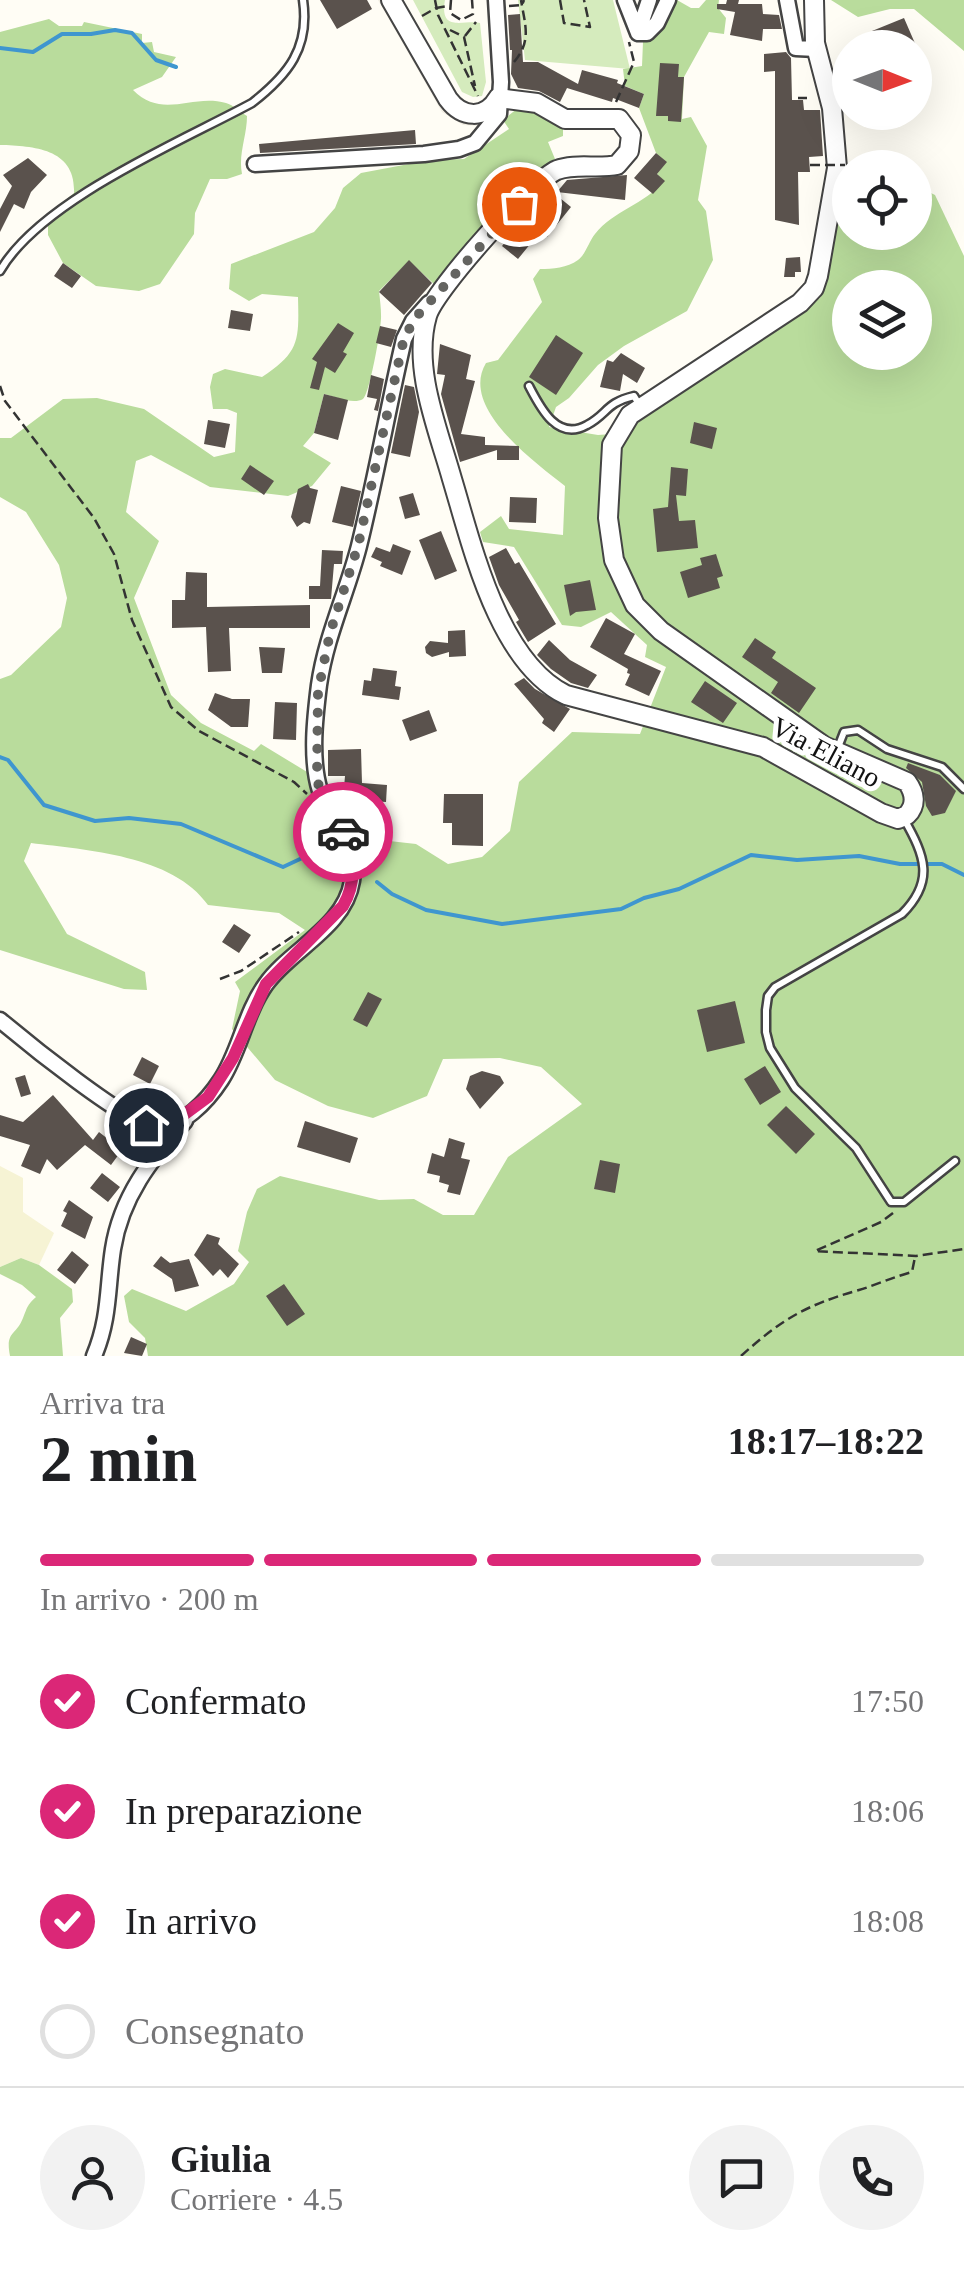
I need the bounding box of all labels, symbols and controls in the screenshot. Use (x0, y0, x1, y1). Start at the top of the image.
north arrow (832, 30, 932, 130)
map controls (832, 30, 932, 370)
button: locate (832, 150, 932, 250)
pin (477, 162, 562, 247)
icon: bag (492, 177, 547, 232)
button: layers (832, 270, 932, 370)
street label: Via Eliano (766, 710, 886, 794)
courier (293, 782, 393, 882)
icon: car (316, 805, 371, 860)
pin (104, 1083, 189, 1168)
icon: home (119, 1098, 174, 1153)
text: Arriva tra (40, 1385, 165, 1421)
text: 18:17–18:22 (728, 1420, 924, 1462)
text: 2 min (40, 1423, 197, 1495)
text: In arrivo · 200 m (40, 1581, 259, 1617)
icon: check (40, 1674, 95, 1729)
text: Confermato (125, 1680, 307, 1722)
text: 17:50 (851, 1683, 924, 1719)
icon: check (40, 1784, 95, 1839)
text: In preparazione (125, 1790, 362, 1832)
text: 18:06 (851, 1793, 924, 1829)
icon: check (40, 1894, 95, 1949)
text: In arrivo (125, 1900, 257, 1942)
text: 18:08 (851, 1903, 924, 1939)
text: Consegnato (125, 2010, 304, 2052)
button: person (40, 2125, 145, 2230)
button: chat (689, 2125, 794, 2230)
button: phone (819, 2125, 924, 2230)
text: Giulia (170, 2138, 271, 2180)
text: Corriere · 4.5 (170, 2181, 343, 2217)

